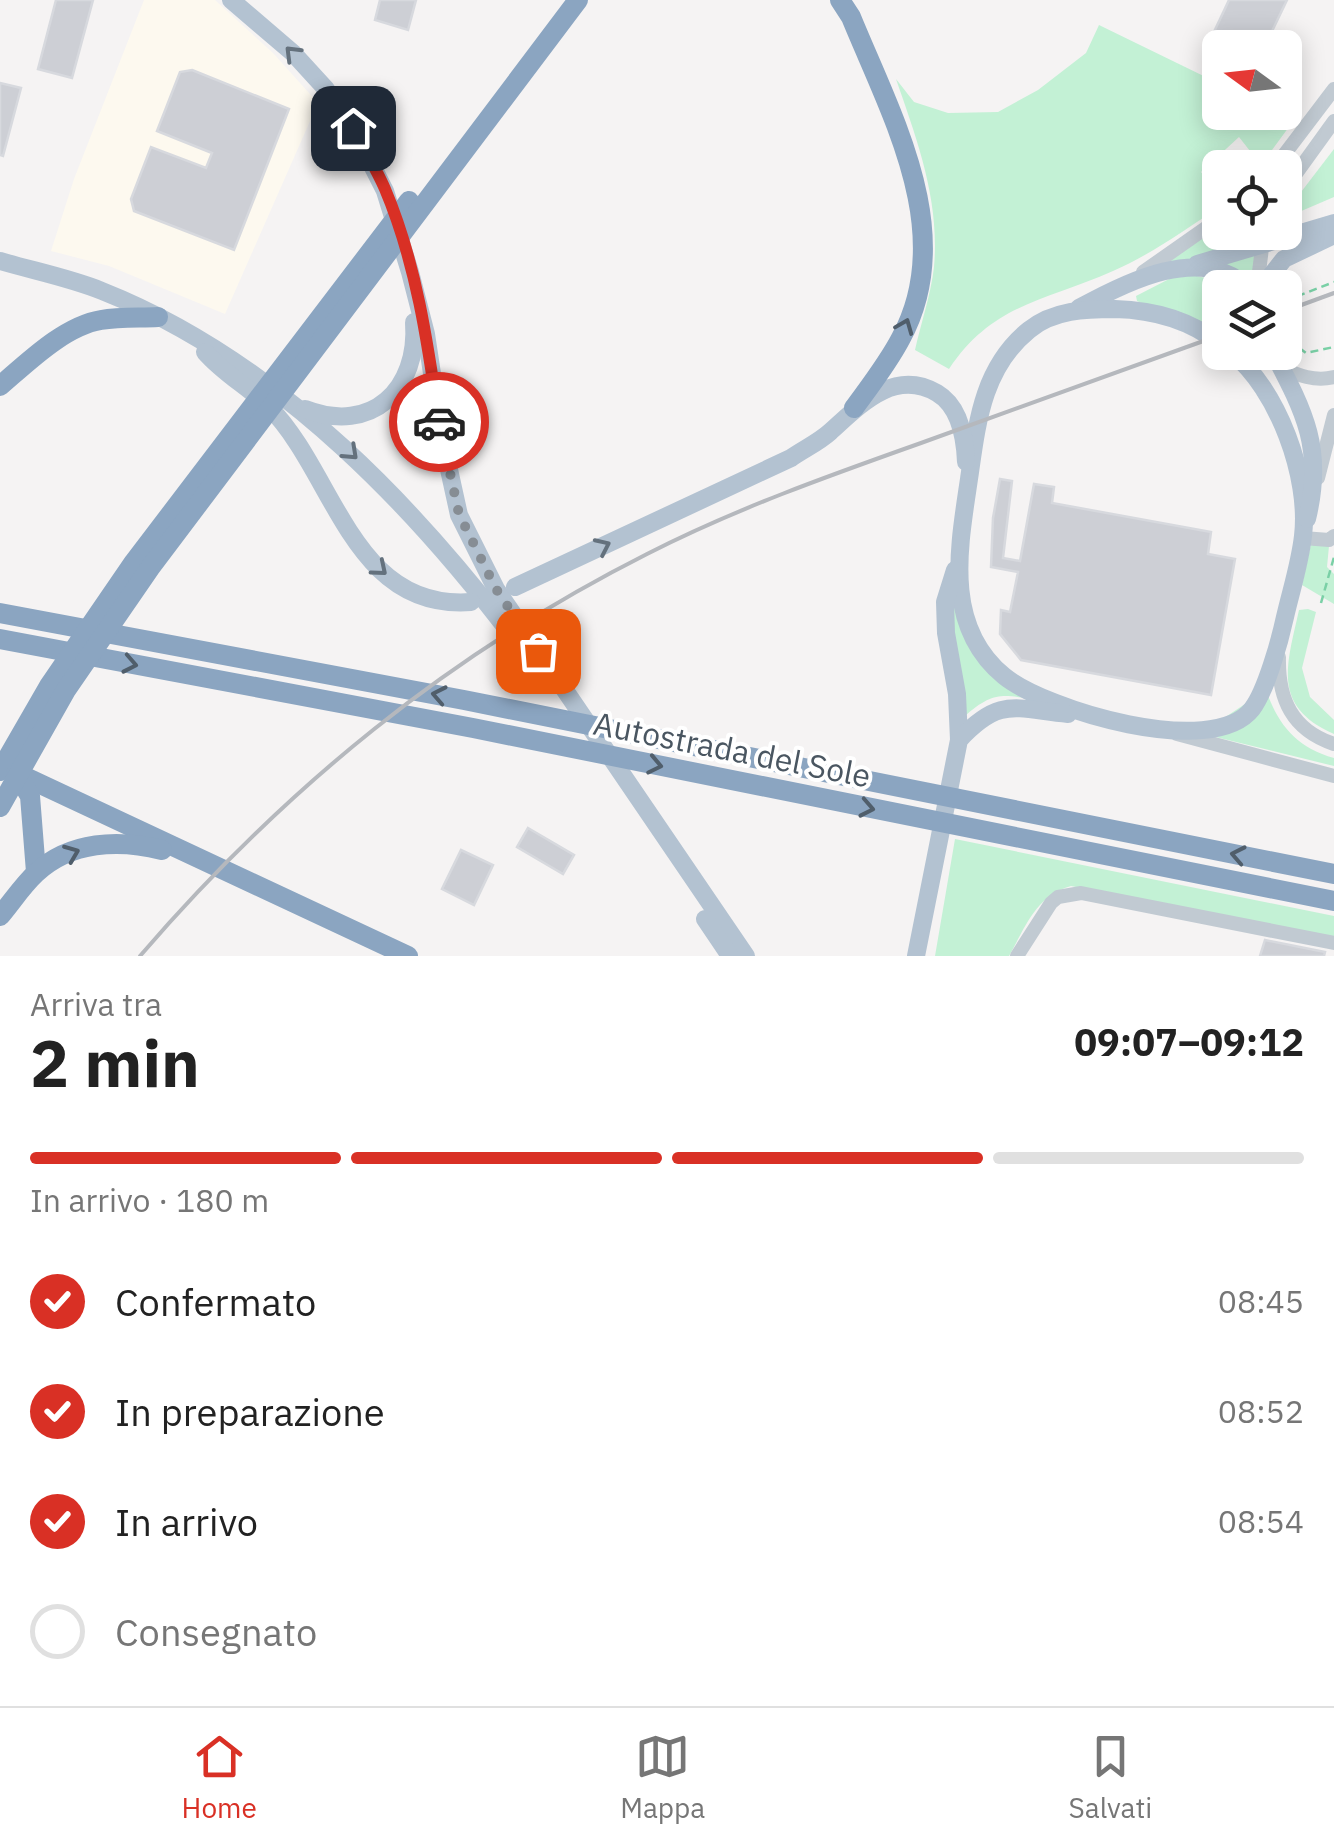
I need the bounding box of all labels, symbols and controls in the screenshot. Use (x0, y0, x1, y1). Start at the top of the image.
north arrow (1202, 30, 1302, 130)
map controls (1202, 30, 1302, 370)
one-way arrow (286, 46, 304, 64)
pin (311, 86, 396, 171)
icon: home (326, 101, 381, 156)
button: locate (1202, 150, 1302, 250)
button: layers (1202, 270, 1302, 370)
one-way arrow (893, 318, 913, 336)
courier (389, 372, 489, 472)
icon: car (412, 395, 467, 450)
one-way arrow (339, 441, 358, 459)
one-way arrow (593, 538, 611, 558)
one-way arrow (368, 557, 386, 575)
pin (496, 609, 581, 694)
icon: bag (511, 624, 566, 679)
one-way arrow (122, 653, 138, 674)
one-way arrow (431, 685, 447, 706)
street label: Autostrada del Sole (590, 702, 874, 796)
one-way arrow (647, 753, 664, 774)
one-way arrow (858, 796, 875, 817)
one-way arrow (62, 844, 80, 864)
one-way arrow (1230, 845, 1246, 866)
text: Arriva tra (30, 983, 162, 1025)
text: 09:07–09:12 (1074, 1017, 1304, 1066)
text: 2 min (30, 1020, 200, 1105)
text: In arrivo · 180 m (30, 1179, 269, 1221)
icon: check (30, 1274, 85, 1329)
text: Confermato (115, 1277, 316, 1326)
text: 08:45 (1218, 1280, 1304, 1322)
icon: check (30, 1384, 85, 1439)
text: In preparazione (115, 1387, 385, 1436)
text: 08:52 (1218, 1390, 1304, 1432)
icon: check (30, 1494, 85, 1549)
text: In arrivo (115, 1497, 258, 1546)
text: 08:54 (1218, 1500, 1304, 1542)
text: Consegnato (115, 1607, 317, 1656)
tab: Home (182, 1729, 257, 1826)
tab: Mappa (620, 1729, 705, 1826)
tab: Salvati (1069, 1729, 1152, 1826)

